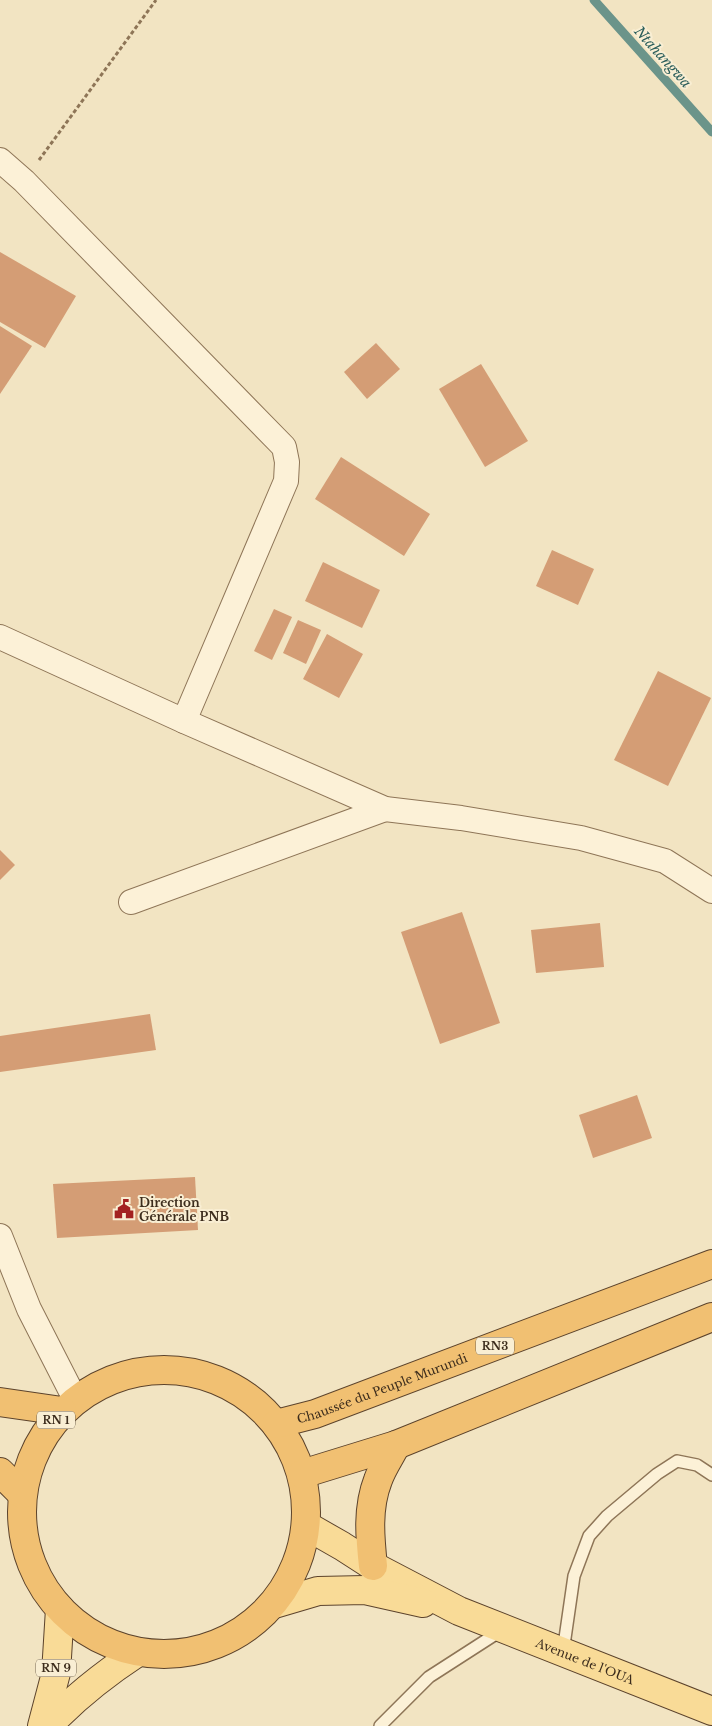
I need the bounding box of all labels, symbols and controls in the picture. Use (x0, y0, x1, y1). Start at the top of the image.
water label: Ntahangwa (630, 22, 695, 92)
place label: Direction Générale PNB (139, 1195, 229, 1224)
public building icon: Direction Générale PNB (113, 1198, 135, 1220)
road number: RN3 (476, 1338, 514, 1354)
street label: Chaussée du Peuple Murundi (295, 1350, 469, 1426)
road number: RN 1 (37, 1412, 75, 1428)
street label: Avenue de l'OUA (533, 1634, 637, 1687)
road number: RN 9 (36, 1660, 76, 1676)

